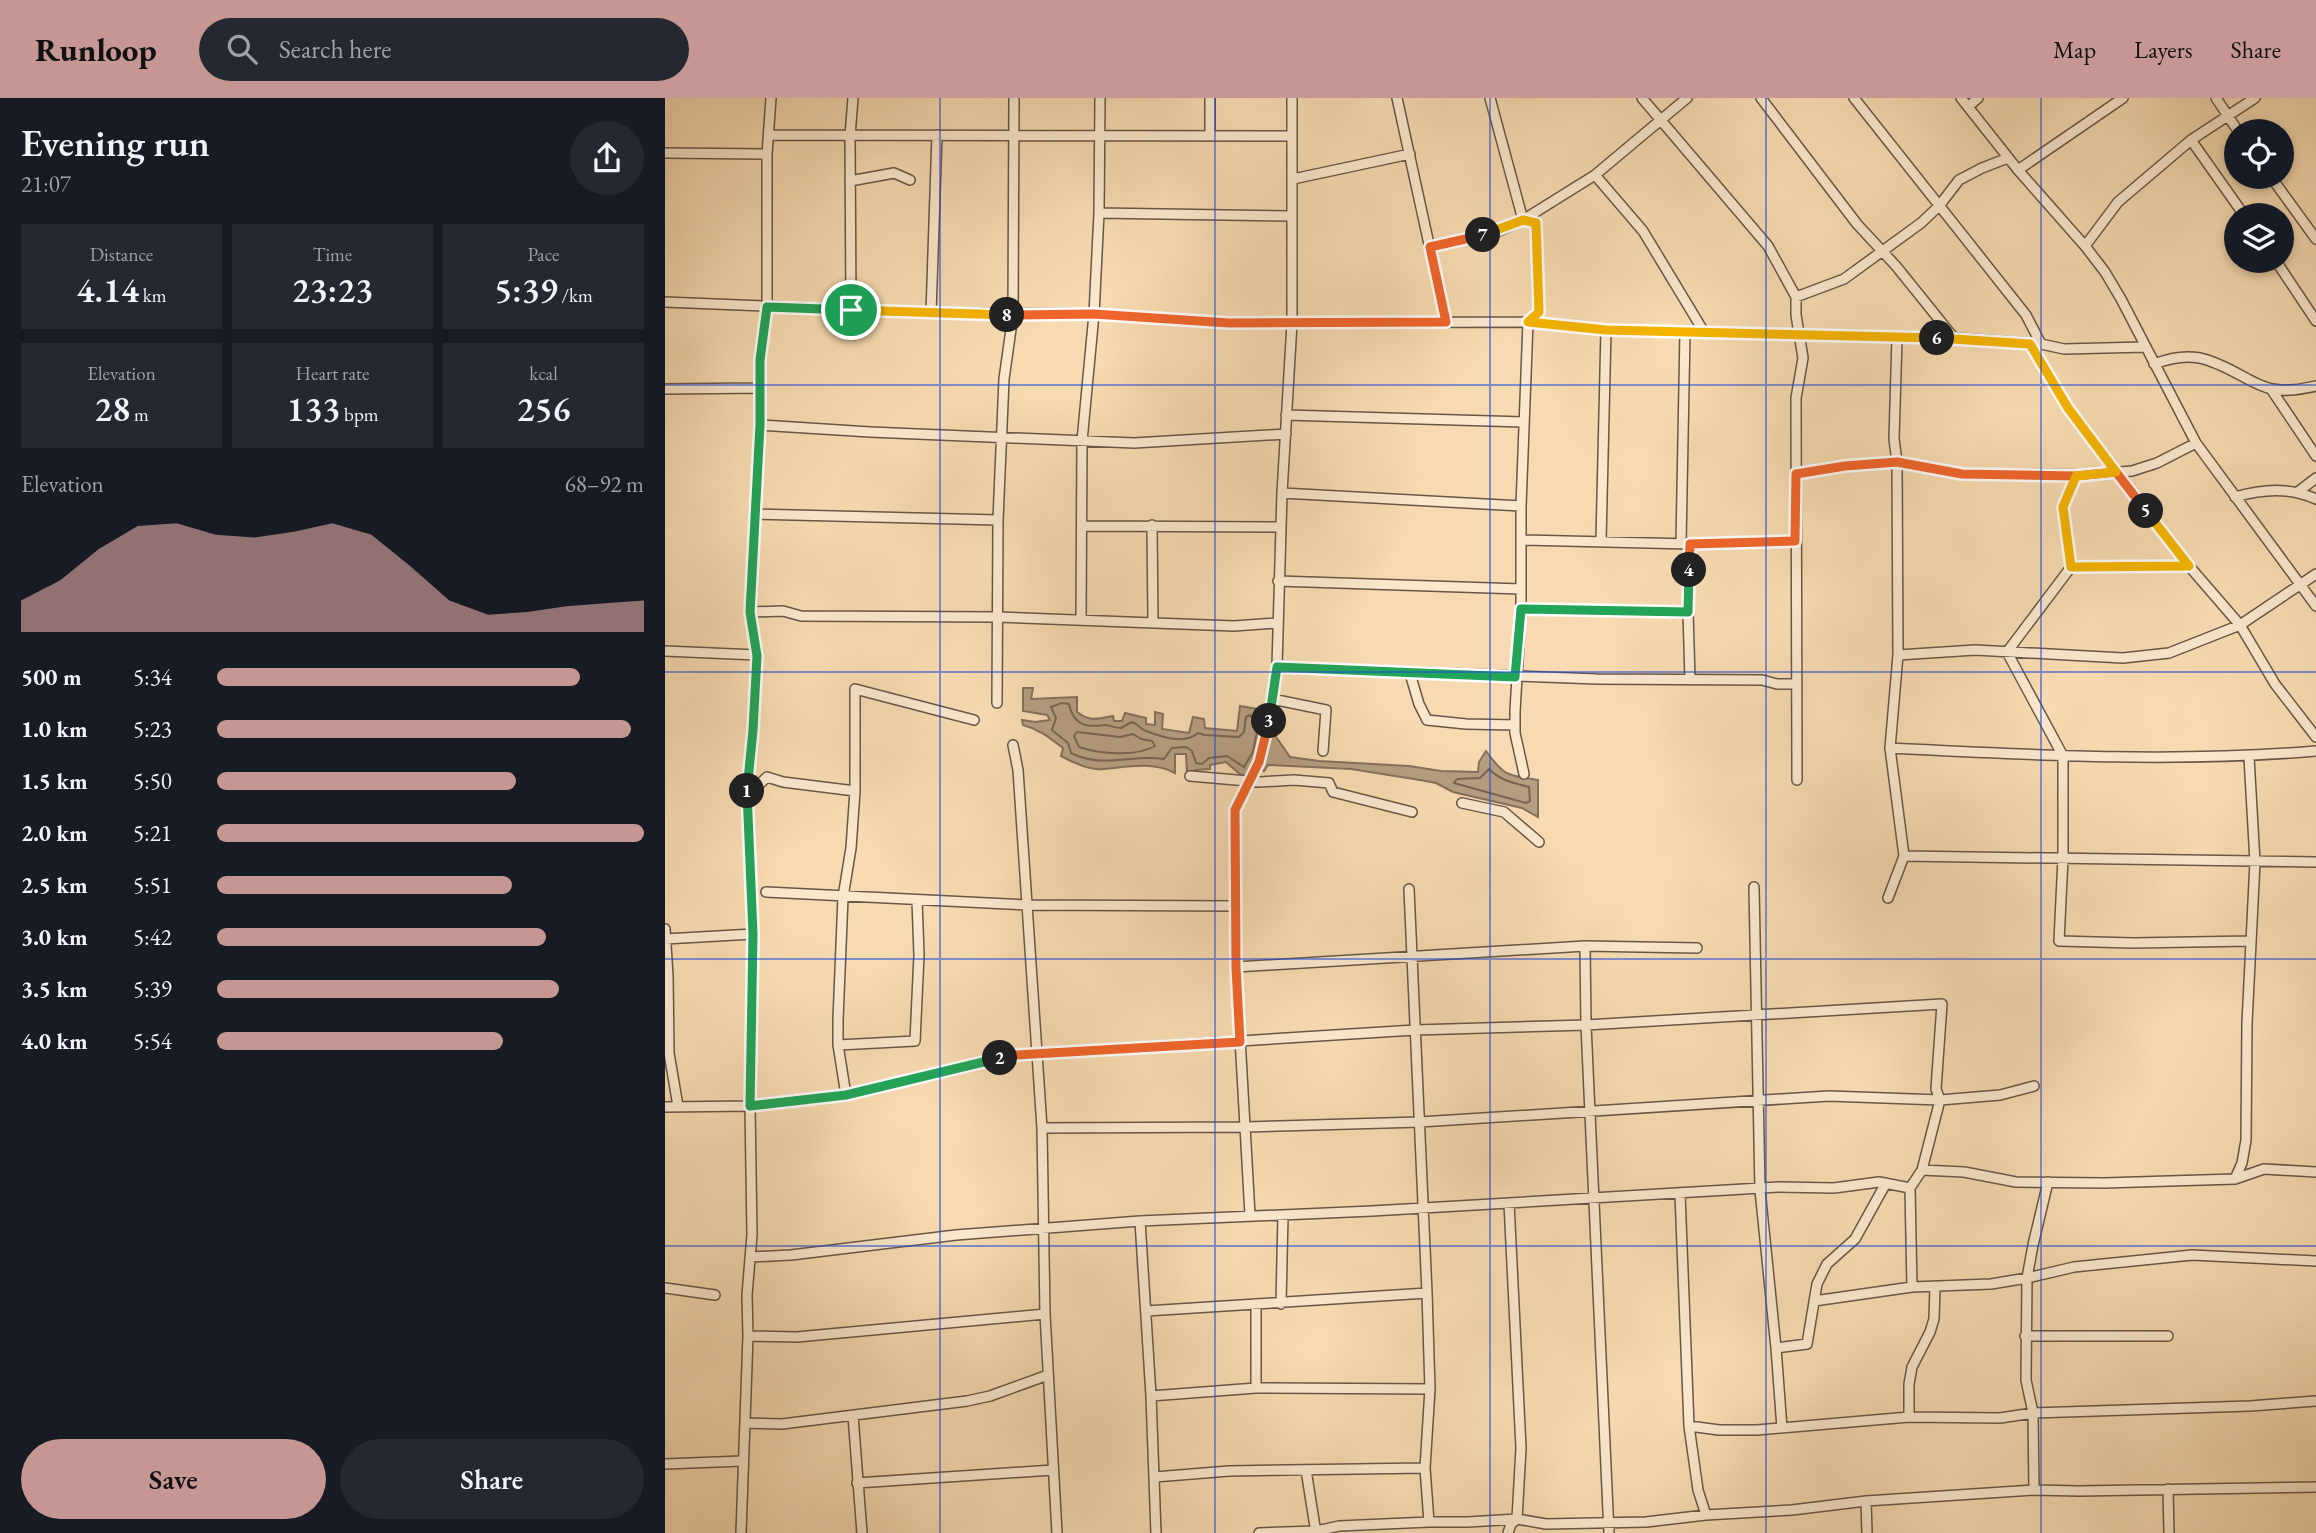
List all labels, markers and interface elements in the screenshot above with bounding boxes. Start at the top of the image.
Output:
search box [199,18,689,81]
text: Runloop [35,28,157,71]
icon: search [223,30,261,68]
text: Search here [279,32,391,66]
text: Map [2053,34,2096,65]
text: Layers [2134,34,2193,65]
text: Share [2231,34,2281,65]
text: Evening run [21,118,210,167]
map controls [2224,119,2294,273]
button: locate [2224,119,2294,189]
button: share [570,121,644,195]
text: 21:07 [21,169,71,199]
button: layers [2224,203,2294,273]
pin: 7 [1465,218,1501,252]
text: 7 [1477,222,1488,247]
text: Distance [90,242,153,267]
text: Time [313,242,352,267]
text: Pace [528,242,559,267]
text: 4.14 [77,267,139,312]
text: 23:23 [292,267,373,312]
text: 5:39 [494,267,558,312]
pin [821,280,881,340]
text: km [139,283,166,308]
text: /km [558,283,593,308]
icon: arrive [832,291,870,329]
pin: 8 [989,298,1025,332]
text: 8 [1001,302,1012,327]
pin: 6 [1919,320,1955,356]
text: 6 [1931,325,1942,350]
text: Elevation [87,361,156,386]
text: Heart rate [296,361,369,386]
text: kcal [529,361,558,386]
text: 28 [94,386,130,431]
text: 133 [286,386,340,431]
text: 256 [517,386,570,431]
text: m [130,402,149,427]
text: bpm [340,402,379,427]
text: Elevation [21,469,104,499]
text: 68–92 m [565,469,644,499]
pin: 5 [2129,494,2163,528]
text: 5 [2140,498,2151,523]
pin: 4 [1671,552,1707,588]
text: 4 [1683,557,1694,582]
text: 500 m [21,662,82,692]
text: 5:34 [133,662,172,692]
pin: 3 [1251,704,1287,738]
text: 3 [1263,708,1274,733]
text: 1.0 km [21,714,88,744]
text: 5:23 [133,714,172,744]
text: 1.5 km [21,766,88,796]
text: 5:50 [133,766,172,796]
pin: 1 [729,774,765,808]
text: 1 [741,778,752,803]
text: 2.0 km [21,818,88,848]
text: 5:21 [133,818,172,848]
text: 2.5 km [21,870,88,900]
text: 5:51 [133,870,172,900]
text: 3.0 km [21,922,88,952]
text: 5:42 [133,922,172,952]
text: 3.5 km [21,974,88,1004]
text: 5:39 [133,974,172,1004]
text: 4.0 km [21,1026,88,1056]
text: 5:54 [133,1026,172,1056]
pin: 2 [983,1040,1017,1076]
text: 2 [994,1045,1005,1070]
button: Save [21,1439,326,1519]
button: Share [340,1439,644,1519]

